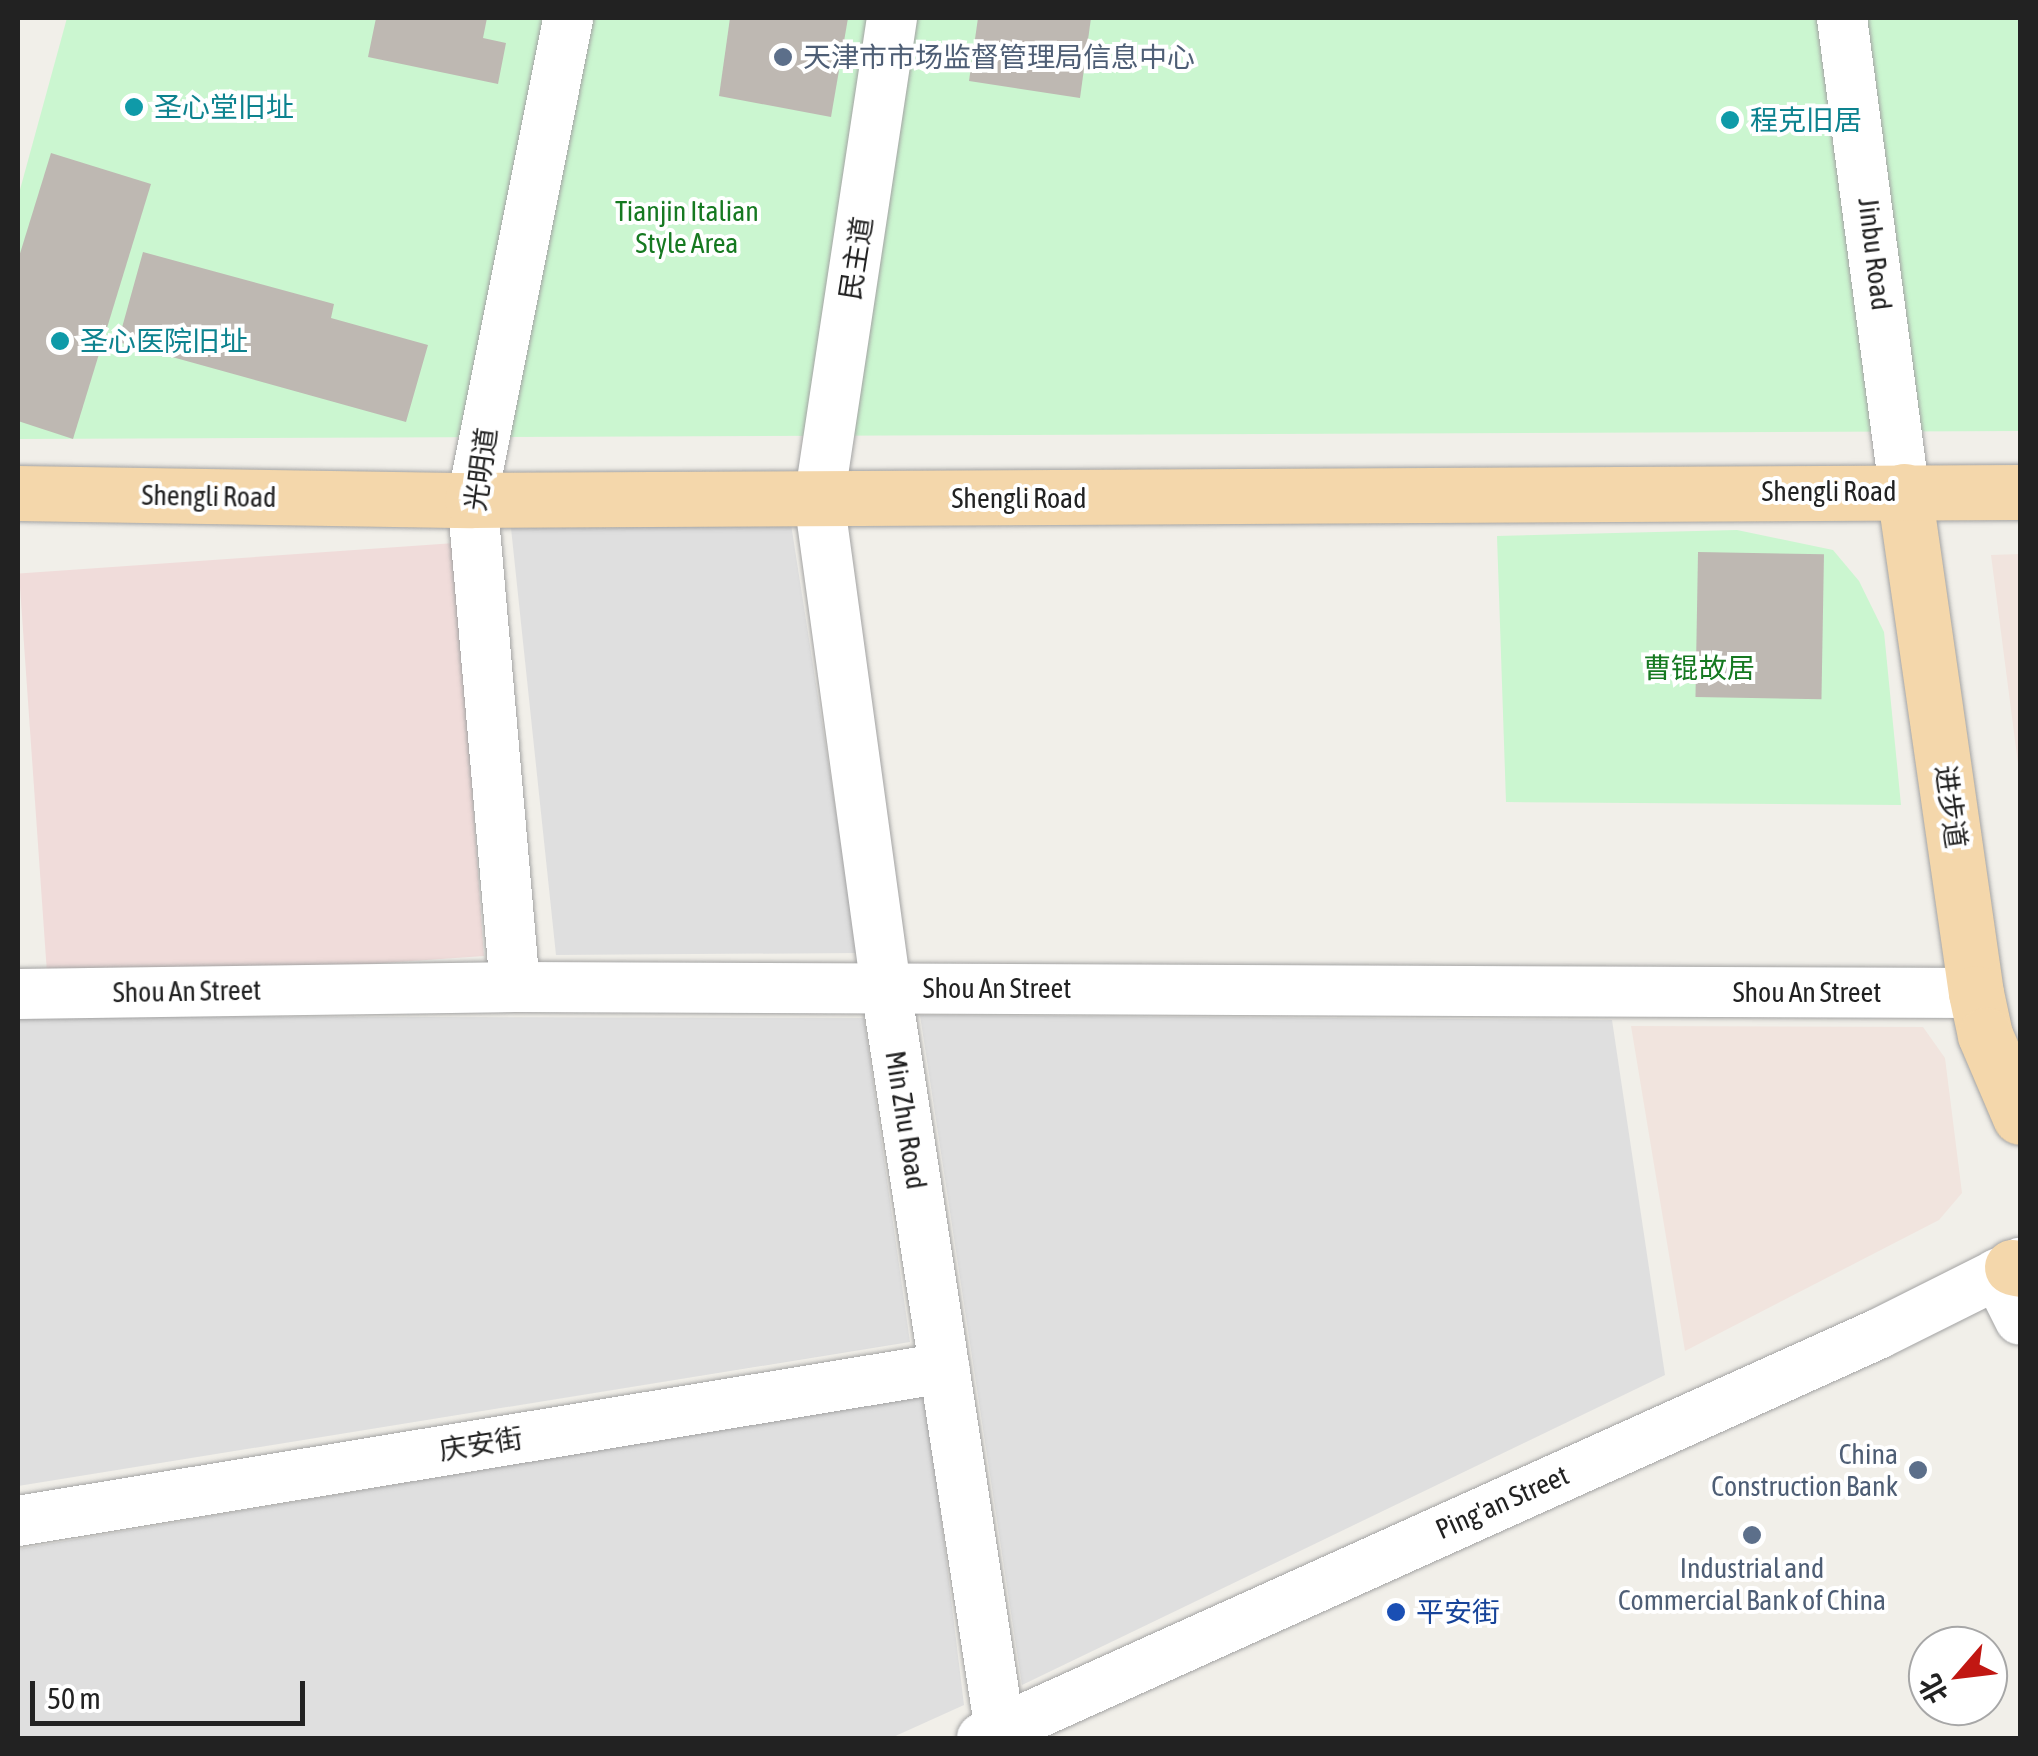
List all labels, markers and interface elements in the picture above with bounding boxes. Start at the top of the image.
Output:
place label: 天津市市场监督管理局信息中心 [803,40,1195,74]
marker: 天津市市场监督管理局信息中心 [772,46,794,68]
place label: 圣心堂旧址 [154,90,294,124]
marker: 圣心堂旧址 [123,96,145,118]
place label: 程克旧居 [1750,103,1862,137]
marker: 程克旧居 [1719,109,1741,131]
park label: Tianjin Italian Style Area [615,194,759,260]
street label: Jinbu Road [1851,196,1899,312]
street label: 民主道 [833,214,879,302]
place label: 圣心医院旧址 [80,324,248,358]
marker: 圣心医院旧址 [49,330,71,352]
street label: 光明道 [459,425,503,513]
street label: Shengli Road [1762,474,1896,508]
street label: Shengli Road [141,478,277,514]
street label: Shengli Road [952,481,1086,515]
park label: 曹锟故居 [1643,651,1755,685]
street label: 进步道 [1929,763,1973,851]
street label: Shou An Street [923,971,1071,1005]
street label: Shou An Street [113,973,261,1009]
street label: Shou An Street [1733,975,1881,1009]
street label: Min Zhu Road [878,1048,934,1192]
street label: 庆安街 [437,1421,525,1467]
place label: China Construction Bank [1711,1437,1898,1503]
street label: Ping'an Street [1430,1458,1574,1546]
marker: China Construction Bank [1907,1459,1929,1481]
marker: Industrial and Commercial Bank of China [1741,1524,1763,1546]
place label: Industrial and Commercial Bank of China [1618,1551,1886,1617]
place label: 平安街 [1416,1595,1500,1629]
marker: 平安街 [1385,1601,1407,1623]
north arrow [1908,1626,2008,1726]
scale bar [35,1661,310,1723]
text: 北 [1913,1669,1954,1709]
text: 50 m [47,1681,101,1715]

